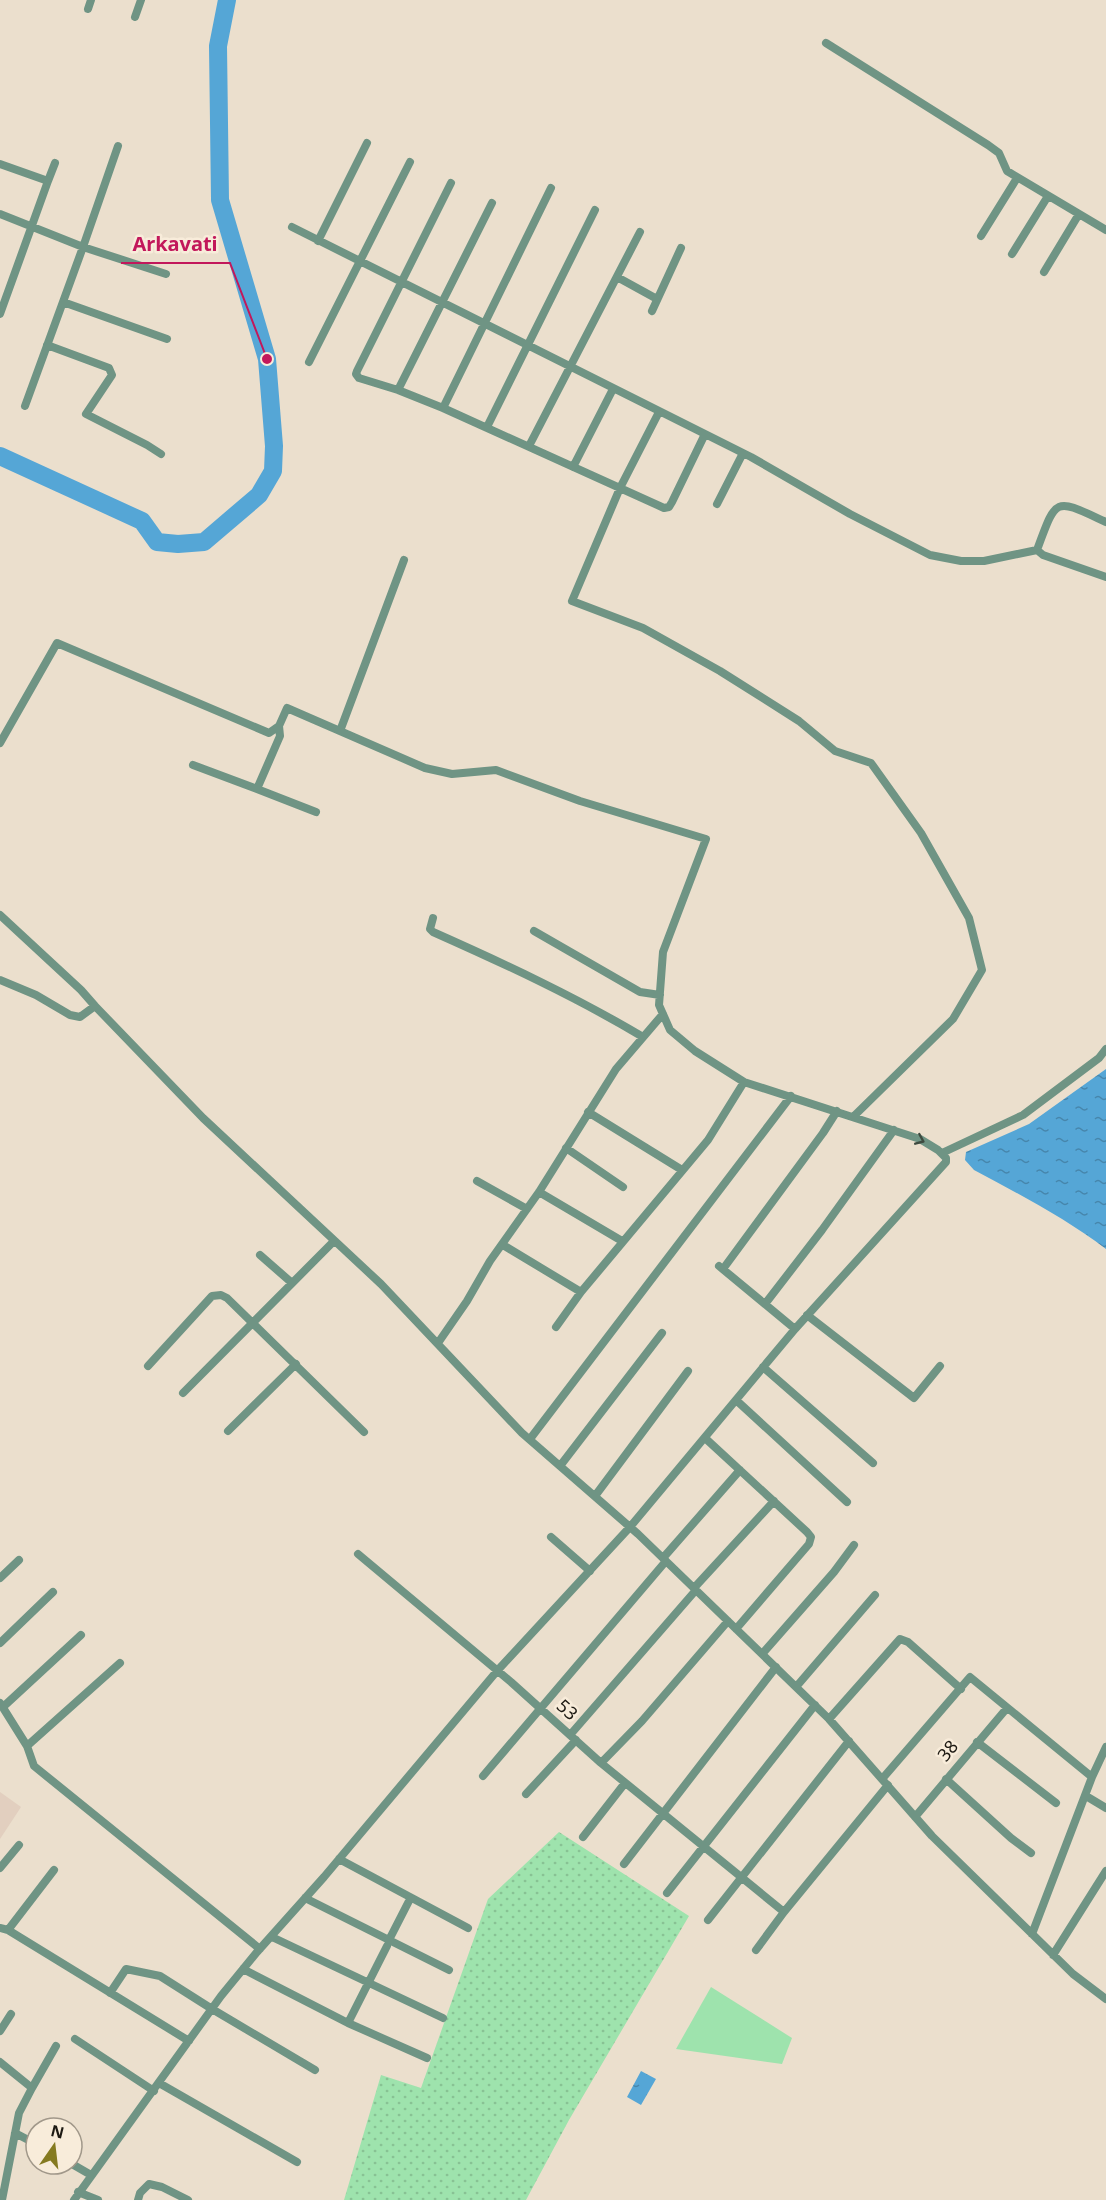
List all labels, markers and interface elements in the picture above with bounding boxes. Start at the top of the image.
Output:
callout: Arkavati [121,225,230,263]
text: Arkavati [132,230,218,257]
one-way arrow [914,1133,925,1145]
street label: 53 [552,1693,583,1725]
street label: 38 [931,1735,963,1766]
north arrow [24,2116,84,2176]
text: N [49,2119,67,2144]

